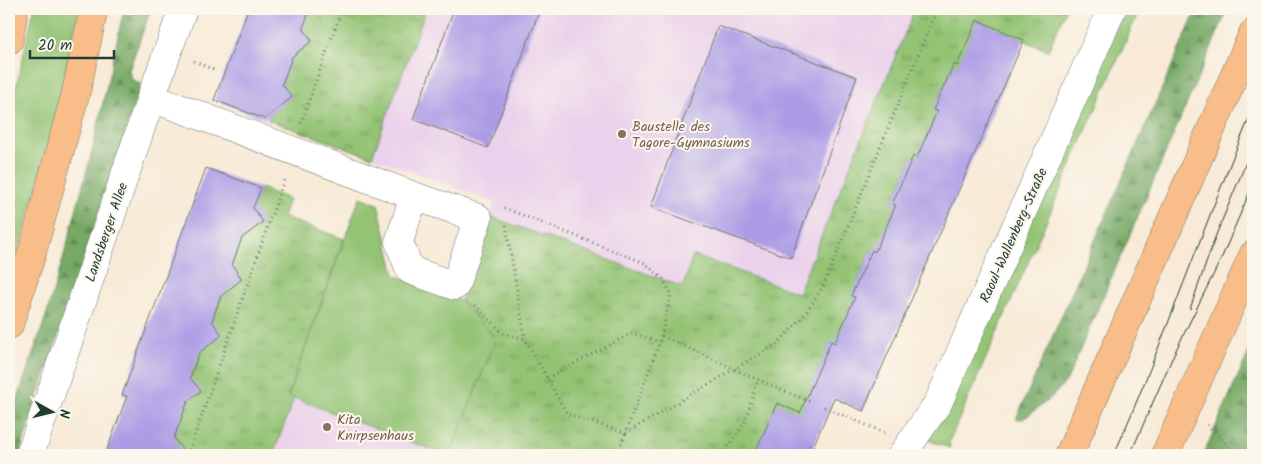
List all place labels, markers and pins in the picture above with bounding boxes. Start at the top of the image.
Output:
place label: Baustelle des Tagore-Gymnasiums [632,116,750,154]
marker: Baustelle des Tagore-Gymnasiums [616,128,628,140]
place label: Kita Knirpsenhaus [337,409,414,447]
marker: Kita Knirpsenhaus [321,421,333,433]

